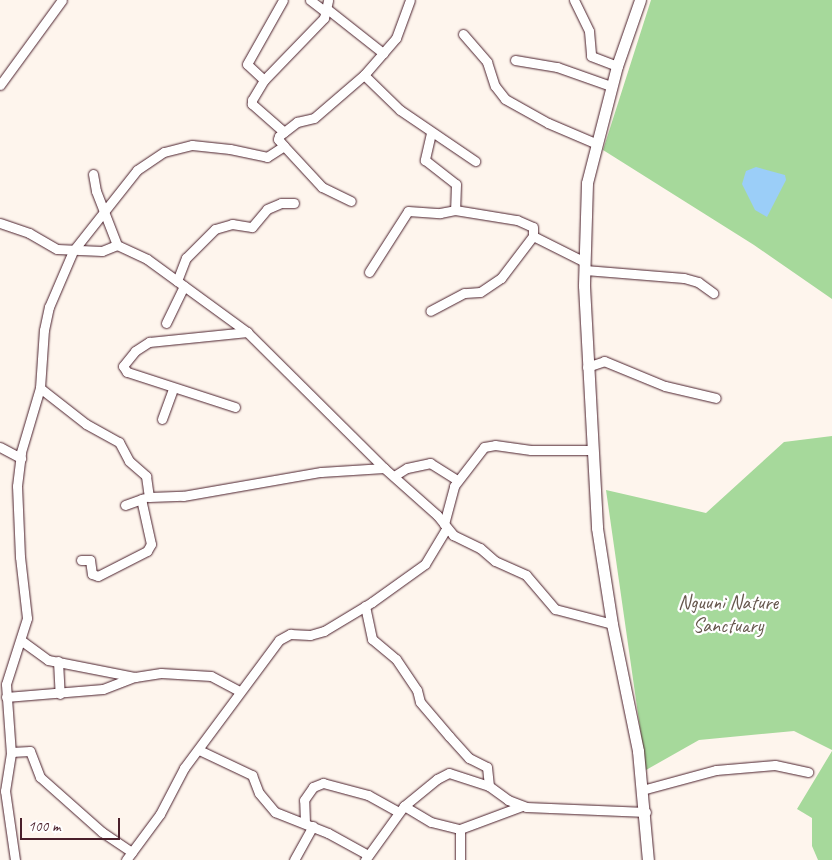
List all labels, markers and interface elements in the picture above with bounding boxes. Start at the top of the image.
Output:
park label: Nguuni Nature Sanctuary [678,591,778,638]
scale bar [22,808,122,840]
text: 100 m [28,817,60,836]

